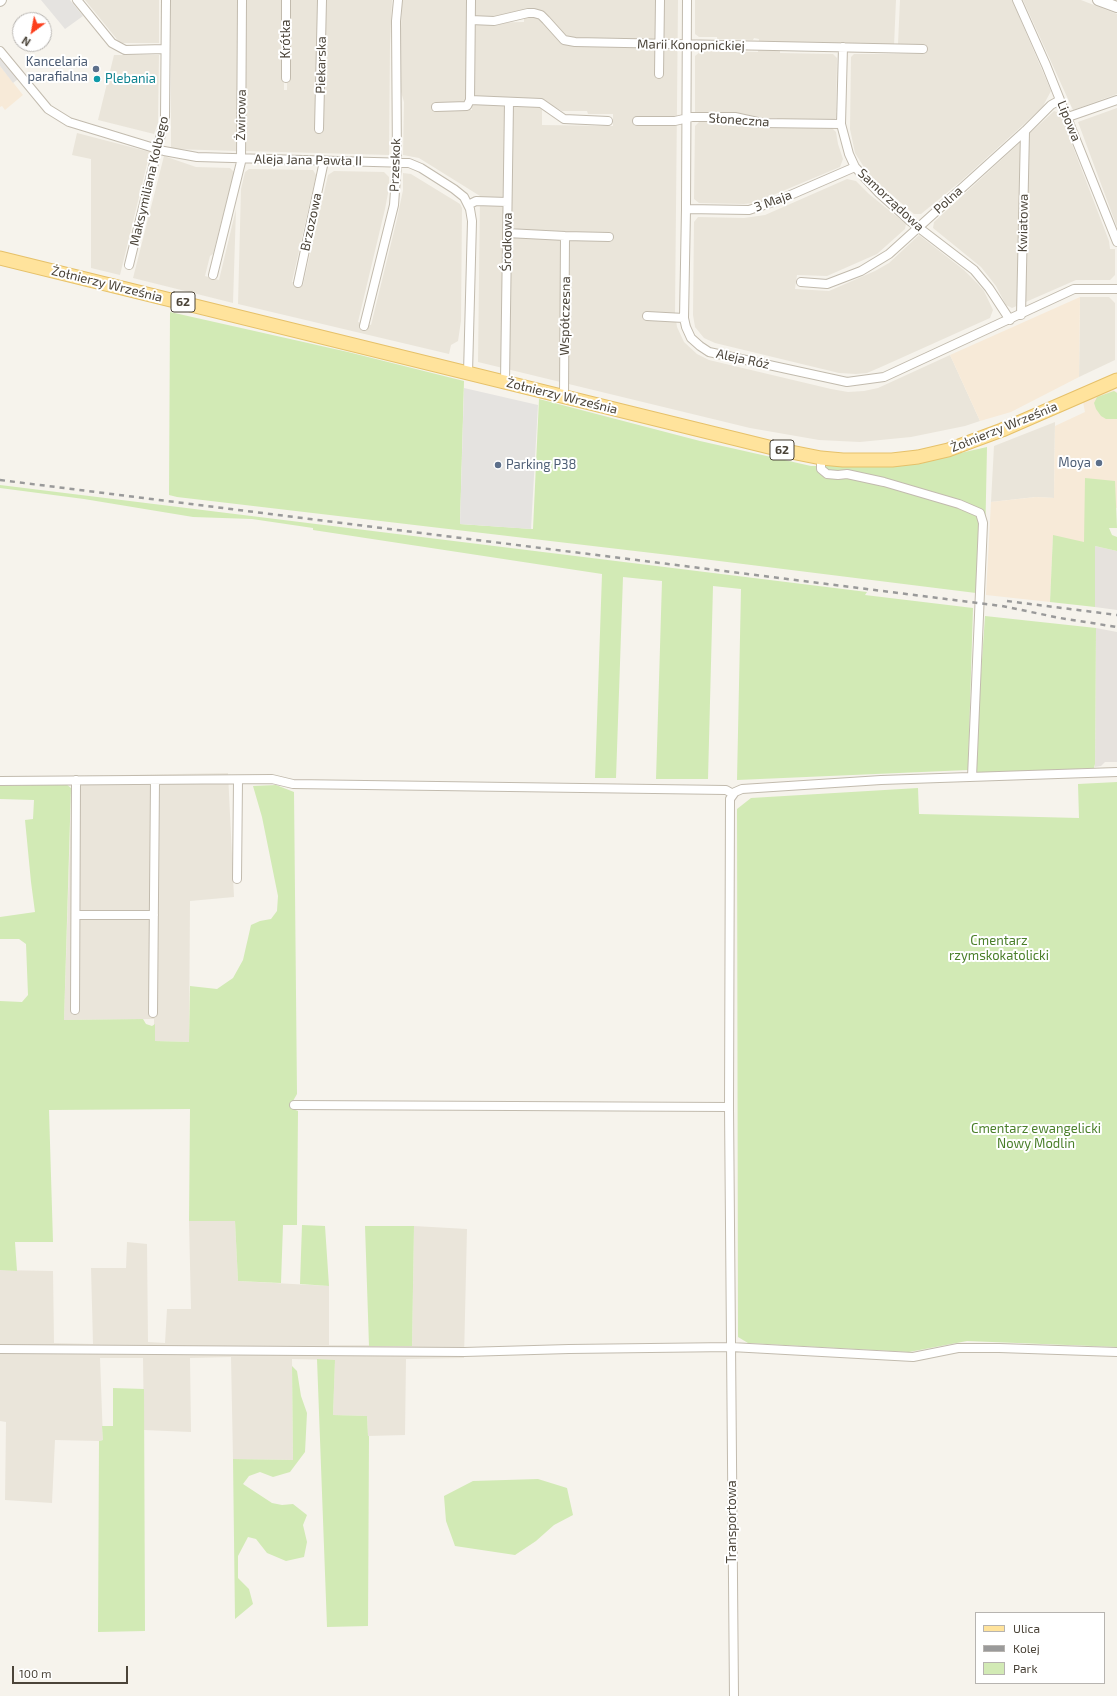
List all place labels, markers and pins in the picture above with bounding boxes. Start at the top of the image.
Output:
place label: Kancelaria parafialna [26,54,88,85]
marker: Kancelaria parafialna [91,64,101,74]
place label: Plebania [105,71,156,87]
marker: Plebania [92,74,102,84]
place label: Moya [1058,455,1091,471]
place label: Parking P38 [506,457,576,473]
marker: Moya [1094,458,1104,468]
marker: Parking P38 [493,460,503,470]

